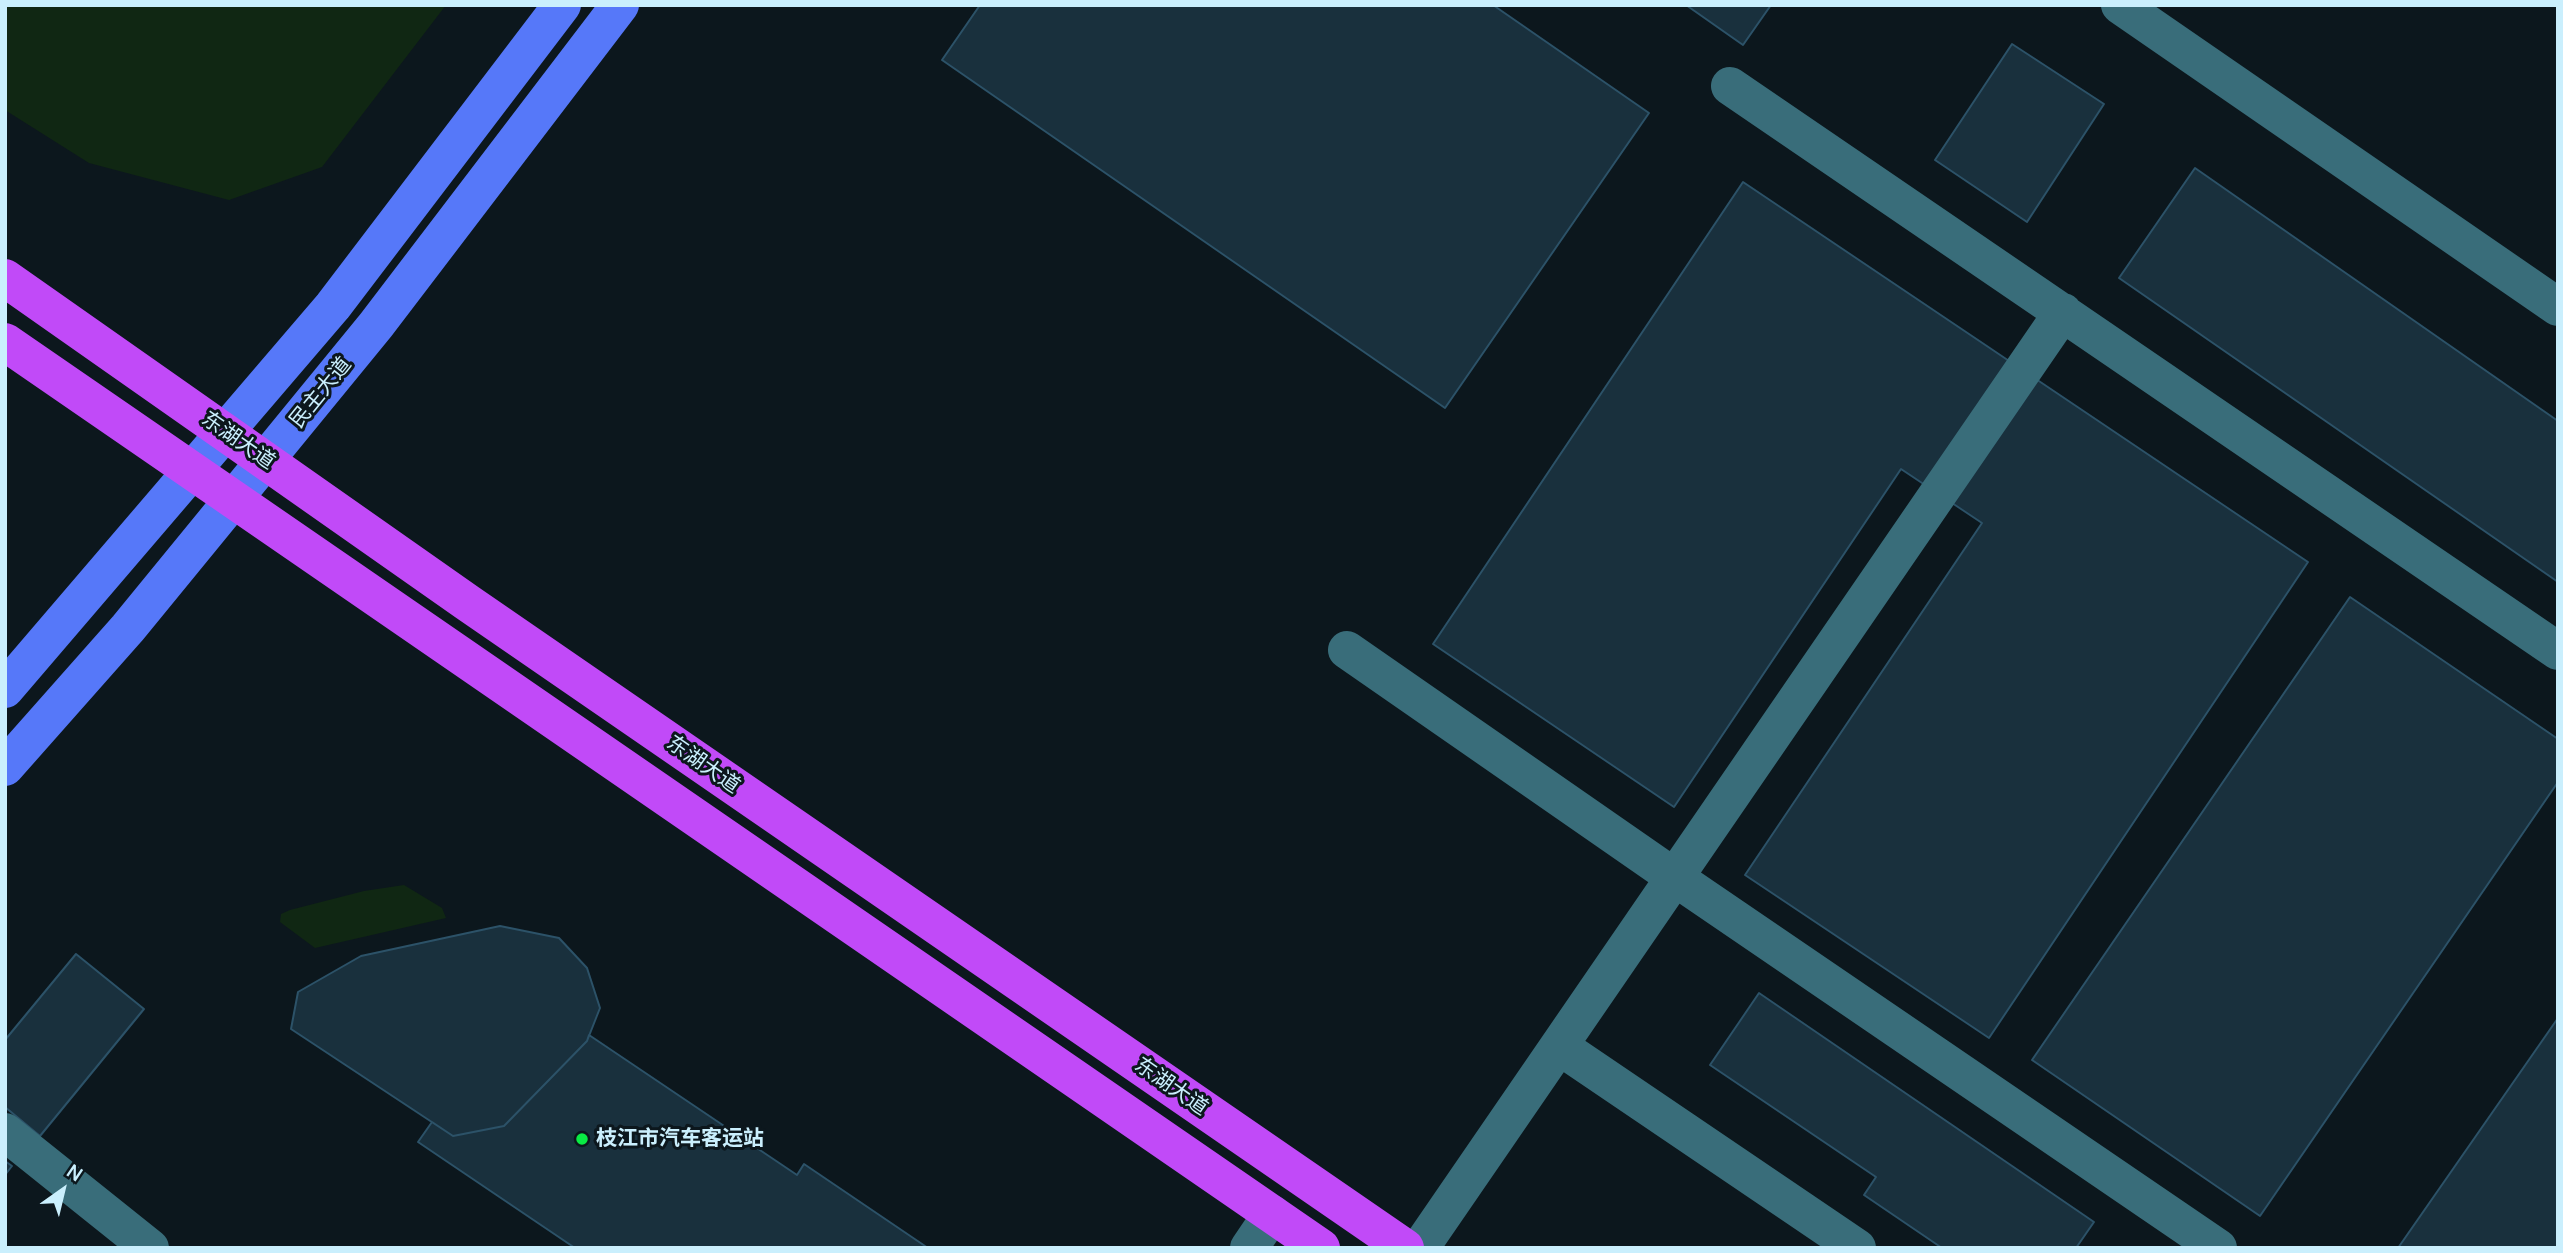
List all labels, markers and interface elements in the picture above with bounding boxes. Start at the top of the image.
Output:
street label: 民主大道 [285,352,357,434]
street label: 东湖大道 [196,407,280,475]
street label: 东湖大道 [661,731,745,799]
street label: 东湖大道 [1129,1053,1213,1121]
place label: 枝江市汽车客运站 [596,1126,764,1152]
marker: 枝江市汽车客运站 [574,1131,590,1147]
north arrow [28,1155,98,1225]
text: N [62,1158,88,1187]

